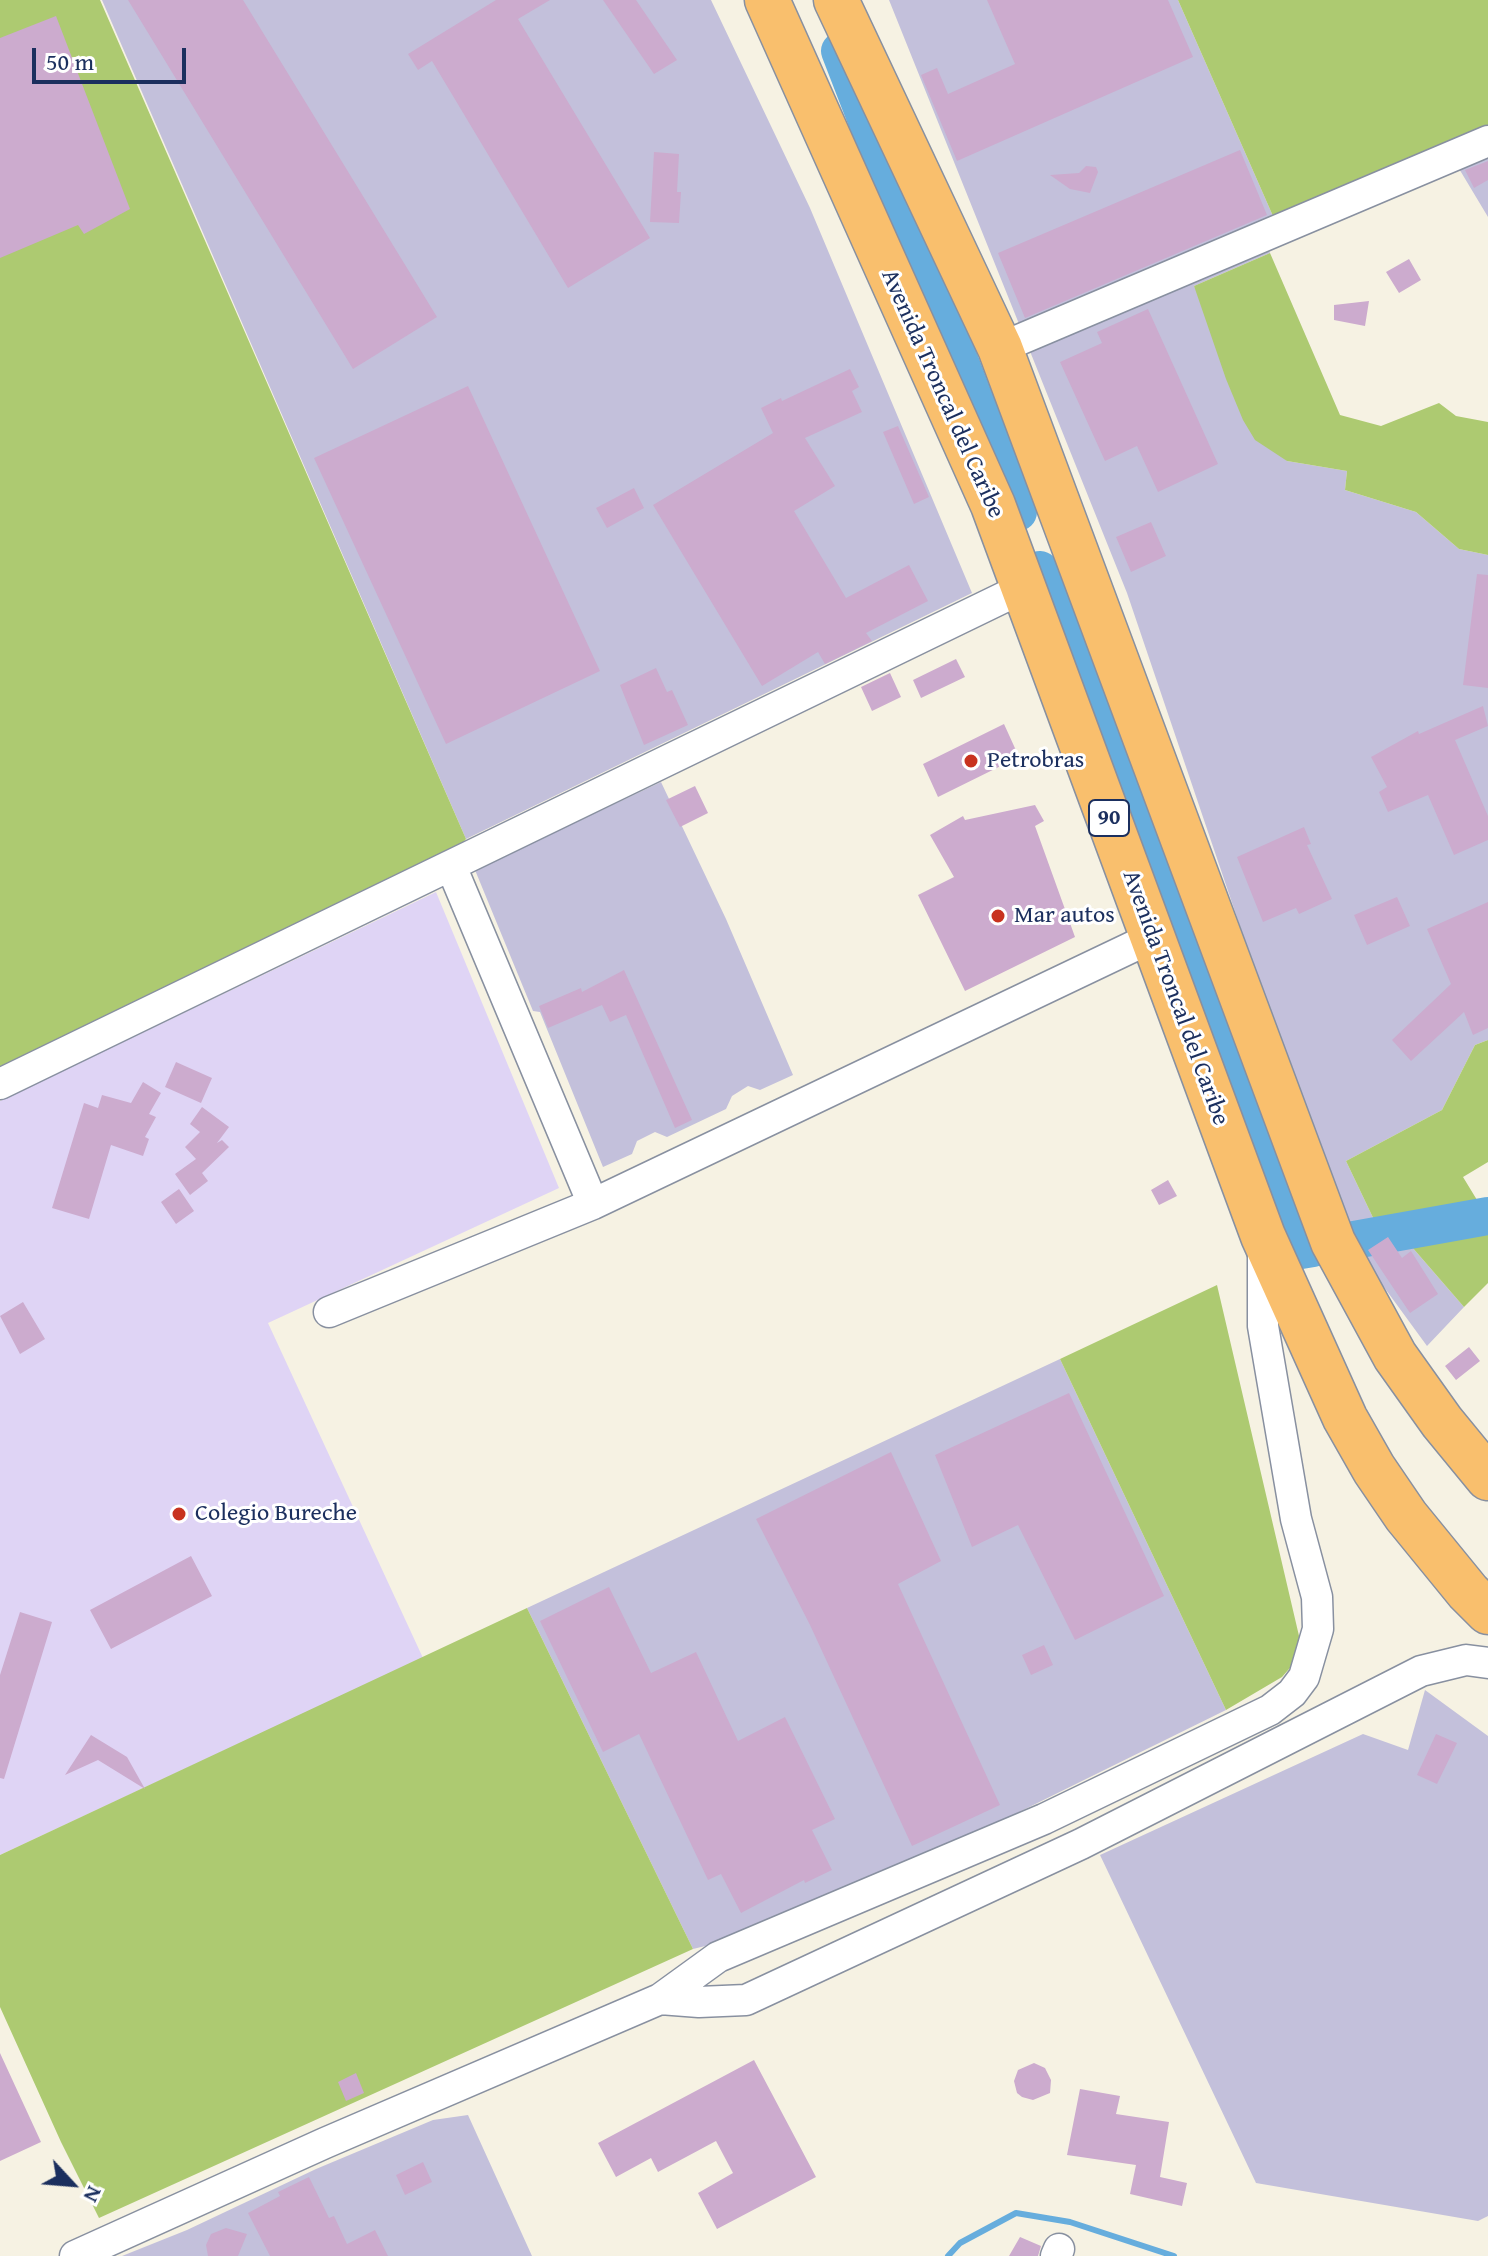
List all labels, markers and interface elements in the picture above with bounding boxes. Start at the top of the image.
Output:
scale bar [36,32,190,82]
text: 50 m [46,44,94,79]
street label: Avenida Troncal del Caribe [874,265,1010,523]
place label: Petrobras [987,747,1084,775]
marker: Petrobras [962,752,980,770]
road number: 90 [1089,800,1129,836]
street label: Avenida Troncal del Caribe [1115,867,1235,1129]
place label: Mar autos [1014,902,1115,930]
marker: Mar autos [989,907,1007,925]
place label: Colegio Bureche [195,1500,357,1528]
marker: Colegio Bureche [170,1505,188,1523]
north arrow [32,2144,112,2224]
text: N [76,2181,111,2208]

